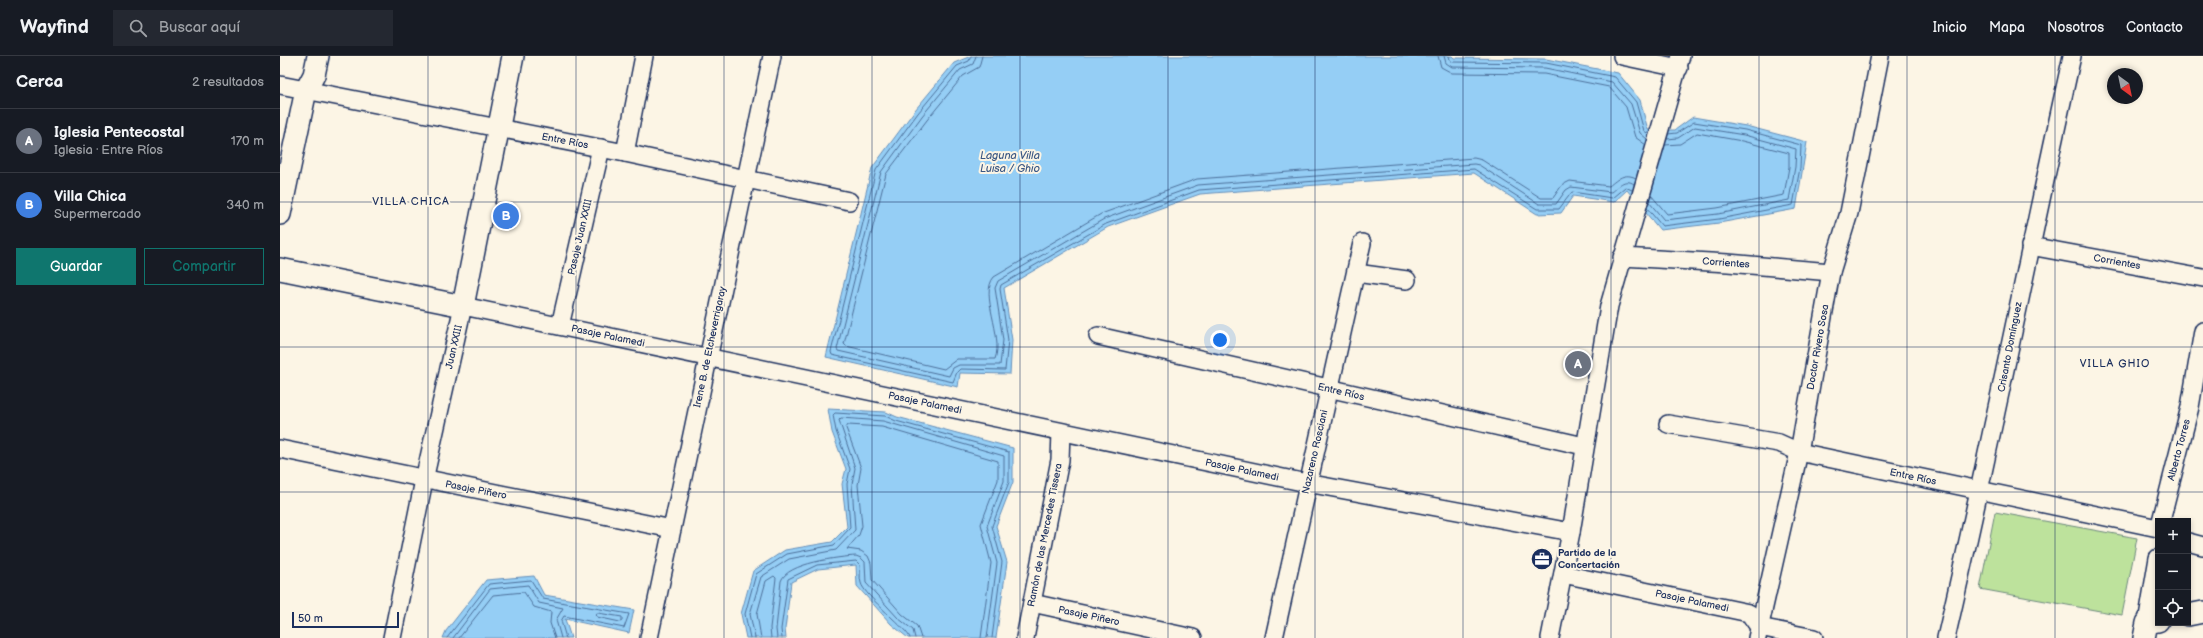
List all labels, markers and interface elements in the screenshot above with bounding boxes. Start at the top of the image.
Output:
search box [113,10,393,46]
text: Wayfind [20,16,89,39]
icon: search [127,17,149,39]
text: Buscar aquí [159,18,240,37]
text: Inicio [1933,19,1967,36]
text: Mapa [1989,19,2025,36]
text: Nosotros [2047,19,2104,36]
text: Contacto [2126,19,2183,36]
north arrow [2107,68,2143,104]
text: Cerca [16,72,63,92]
text: 2 resultados [192,74,264,90]
text: Iglesia Pentecostal [54,123,184,142]
street label: Entre Ríos [541,131,589,151]
text: A [25,133,33,149]
text: 170 m [231,133,264,149]
text: Iglesia · Entre Ríos [54,142,163,158]
water label: Laguna Villa Luisa / Ghio [980,149,1041,175]
text: Villa Chica [54,187,126,206]
district label: VILLA CHICA [372,195,450,208]
text: B [24,197,34,213]
text: 340 m [226,197,264,213]
street label: Pasaje Juan XXIII [565,198,595,276]
pin: B [493,201,519,231]
text: Supermercado [54,206,141,222]
button: Guardar [16,248,136,285]
button: Compartir [144,248,264,285]
street label: Corrientes [2093,252,2142,272]
street label: Corrientes [1702,255,1750,271]
street label: Irene B. de Etcheverrigaray [691,285,729,409]
street label: Crisanto Domínguez [1995,301,2025,393]
street label: Doctor Rivero Sosa [1805,303,1831,391]
street label: Pasaje Palamedi [570,322,646,350]
street label: Juan XXIII [443,324,465,370]
your location [1210,330,1230,350]
pin: A [1565,349,1591,379]
district label: VILLA GHIO [2080,357,2150,370]
street label: Entre Ríos [1317,381,1366,403]
street label: Pasaje Palamedi [887,389,963,417]
street label: Nazareno Rosciani [1299,409,1331,495]
street label: Alberto Torres [2165,418,2193,482]
street label: Pasaje Palamedi [1204,456,1280,484]
street label: Ramón de las Mercedes Tissera [1025,462,1065,608]
street label: Entre Ríos [1889,466,1938,488]
street label: Pasaje Piñero [444,478,508,502]
map controls [2155,518,2191,626]
button: + [2155,518,2191,554]
office icon: Partido de la Concertación [1529,546,1555,572]
place label: Partido de la Concertación [1558,547,1620,571]
button: − [2155,554,2191,590]
street label: Pasaje Palamedi [1654,587,1730,615]
button: locate [2155,590,2191,626]
street label: Pasaje Piñero [1057,604,1121,628]
scale bar [292,610,399,629]
text: 50 m [298,612,323,625]

